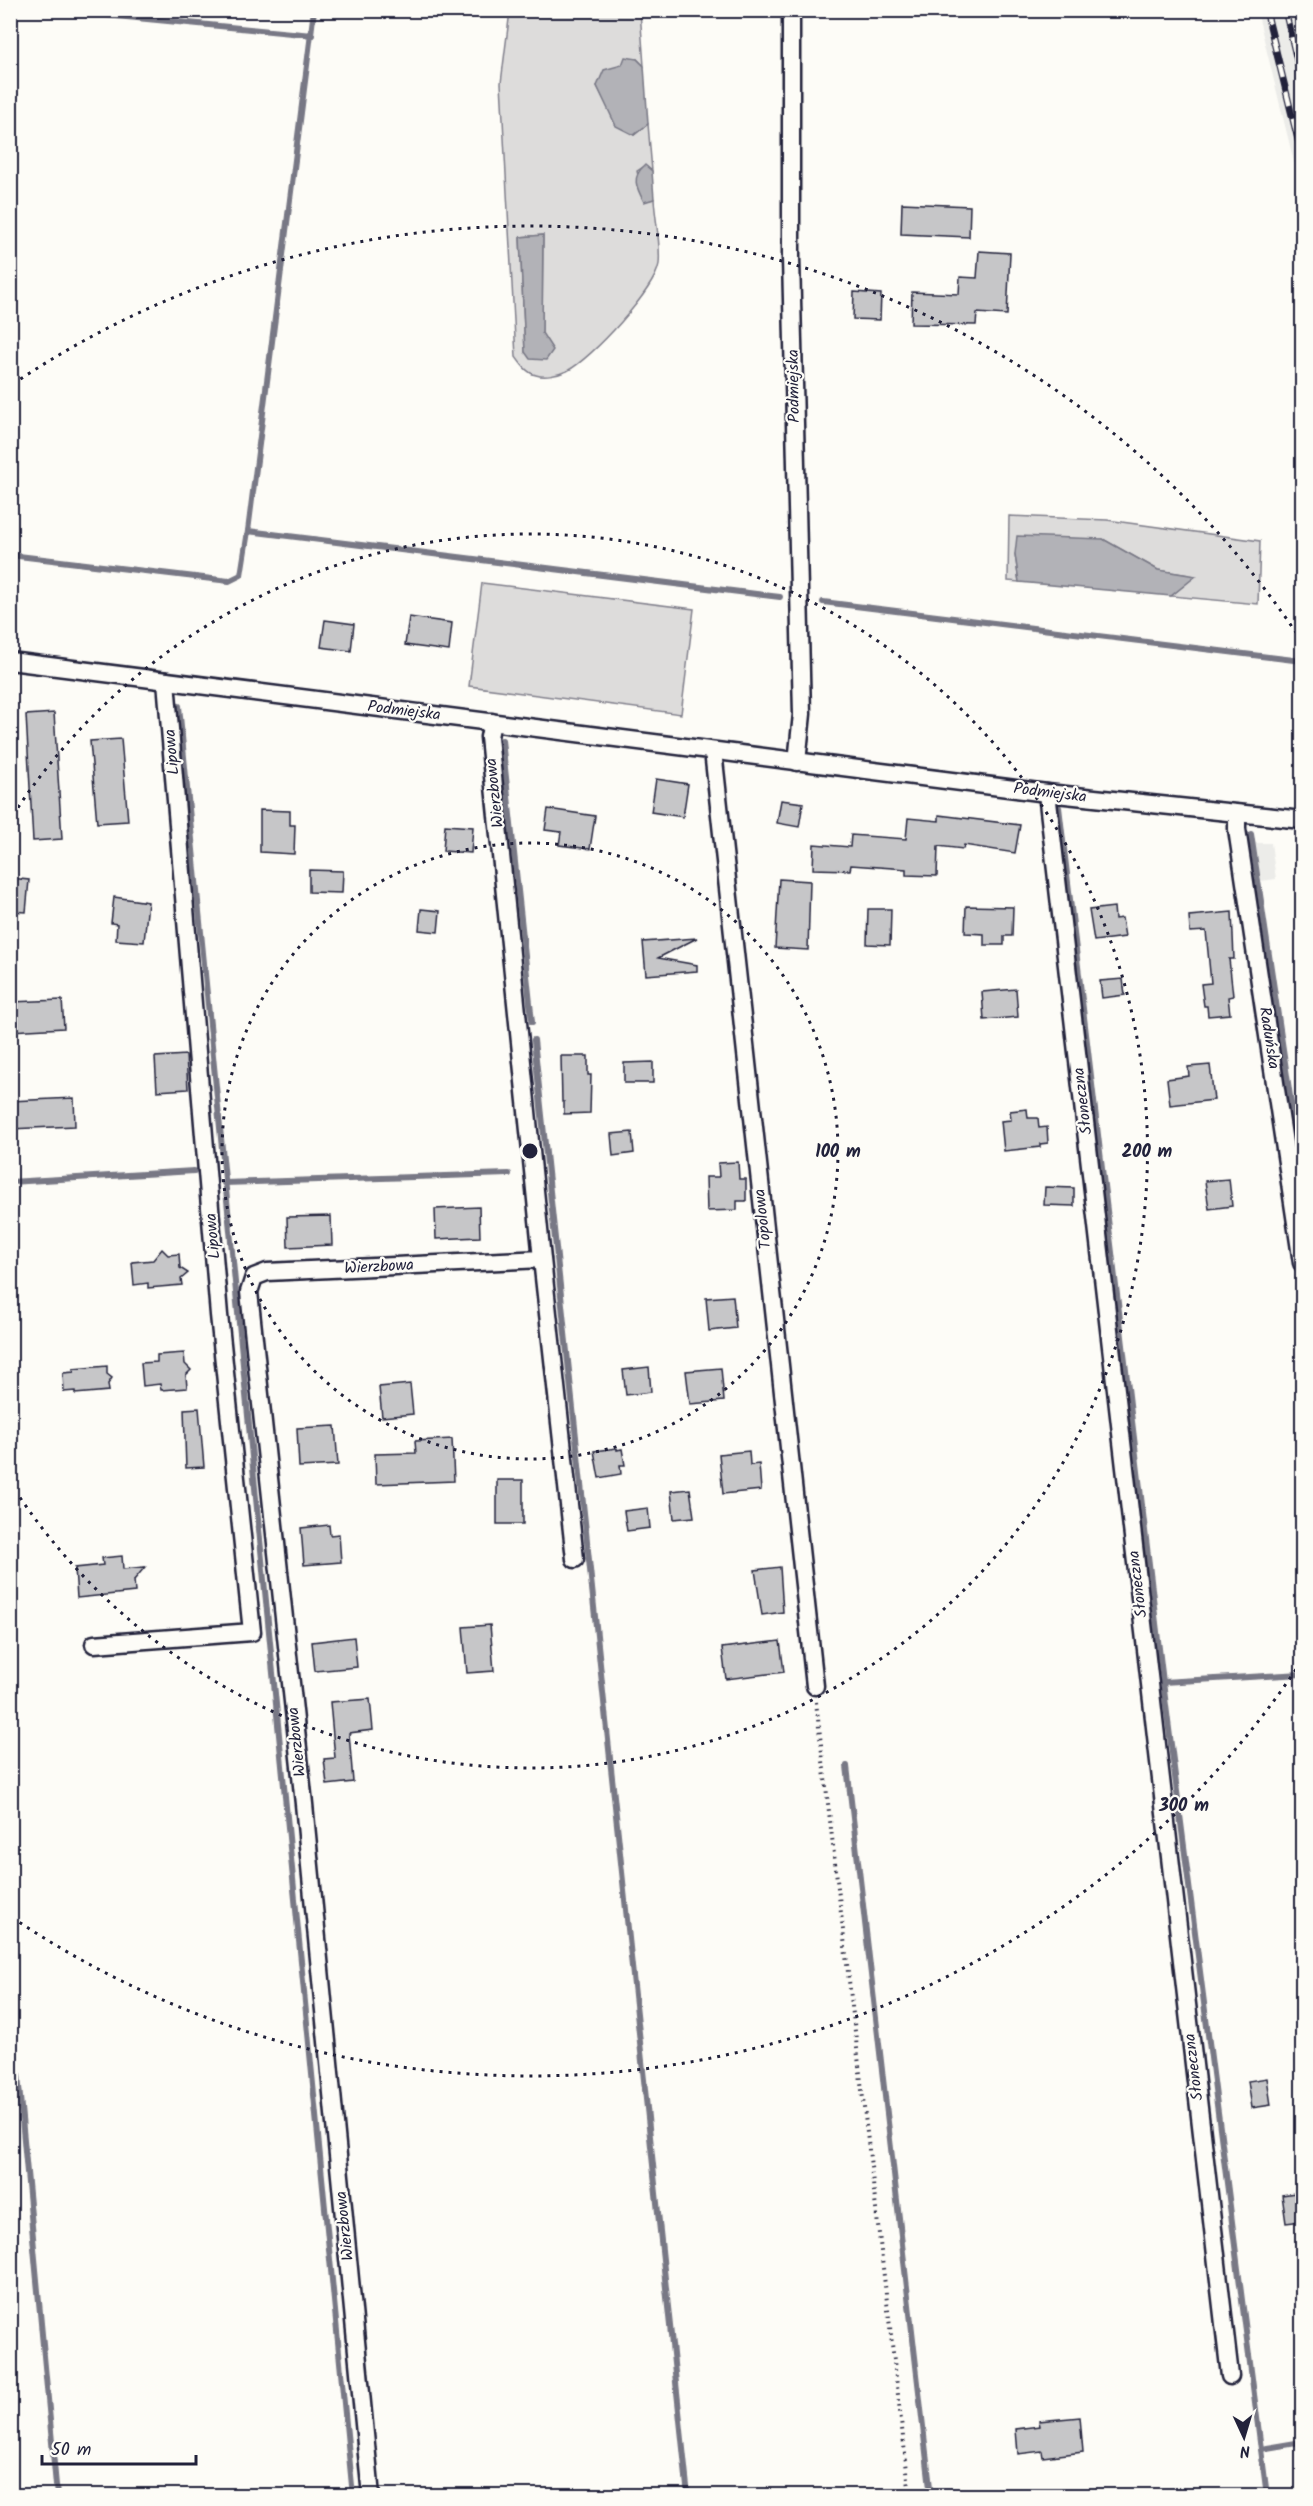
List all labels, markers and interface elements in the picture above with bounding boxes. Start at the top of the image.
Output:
street label: Podmiejska [781,349,807,423]
street label: Podmiejska [366,694,442,728]
street label: Lipowa [158,728,186,776]
street label: Wierzbowa [479,757,511,829]
street label: Podmiejska [1012,776,1088,810]
street label: Raduńska [1252,1005,1286,1071]
street label: Słoneczna [1066,1066,1100,1136]
text: 100 m [815,1138,861,1167]
text: 200 m [1122,1138,1173,1167]
centre of rings [520,1141,540,1161]
street label: Topolowa [747,1188,779,1250]
street label: Lipowa [199,1212,227,1260]
street label: Wierzbowa [344,1253,414,1281]
street label: Słoneczna [1121,1549,1155,1619]
street label: Wierzbowa [281,1706,313,1778]
text: 300 m [1158,1792,1209,1821]
street label: Słoneczna [1177,2032,1211,2102]
street label: Wierzbowa [329,2190,361,2262]
north arrow [1214,2407,1274,2467]
scale bar [42,2428,196,2466]
text: 50 m [51,2436,91,2465]
text: N [1239,2438,1251,2463]

